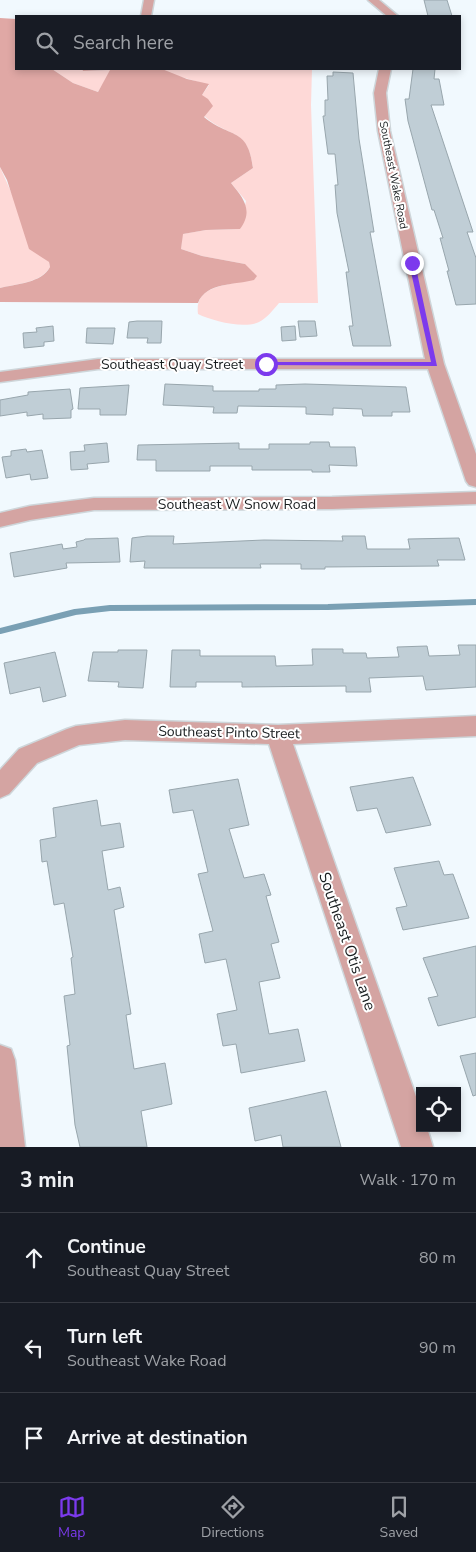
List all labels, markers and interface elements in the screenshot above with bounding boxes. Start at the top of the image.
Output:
search box [15,15,461,70]
icon: search [33,29,61,57]
text: Search here [73,30,174,56]
street label: Southeast Wake Road [376,120,411,230]
route end [401,252,424,275]
route start [255,353,278,376]
street label: Southeast Quay Street [101,355,243,374]
street label: Southeast W Snow Road [158,495,316,514]
street label: Southeast Pinto Street [158,722,300,743]
street label: Southeast Otis Lane [313,869,381,1013]
map controls [416,1087,461,1132]
button: locate [416,1087,461,1132]
text: 3 min [20,1166,74,1194]
text: Walk · 170 m [360,1169,456,1191]
text: Continue [67,1234,146,1260]
icon: ahead [20,1244,48,1272]
text: 80 m [419,1247,456,1269]
text: Southeast Quay Street [67,1260,229,1282]
text: Turn left [67,1324,142,1350]
icon: left [20,1334,48,1362]
text: 90 m [419,1337,456,1359]
text: Southeast Wake Road [67,1350,227,1372]
icon: arrive [20,1424,48,1452]
text: Arrive at destination [67,1425,248,1451]
tab: Map [58,1493,86,1542]
tab: Directions [201,1493,264,1542]
tab: Saved [380,1493,418,1542]

